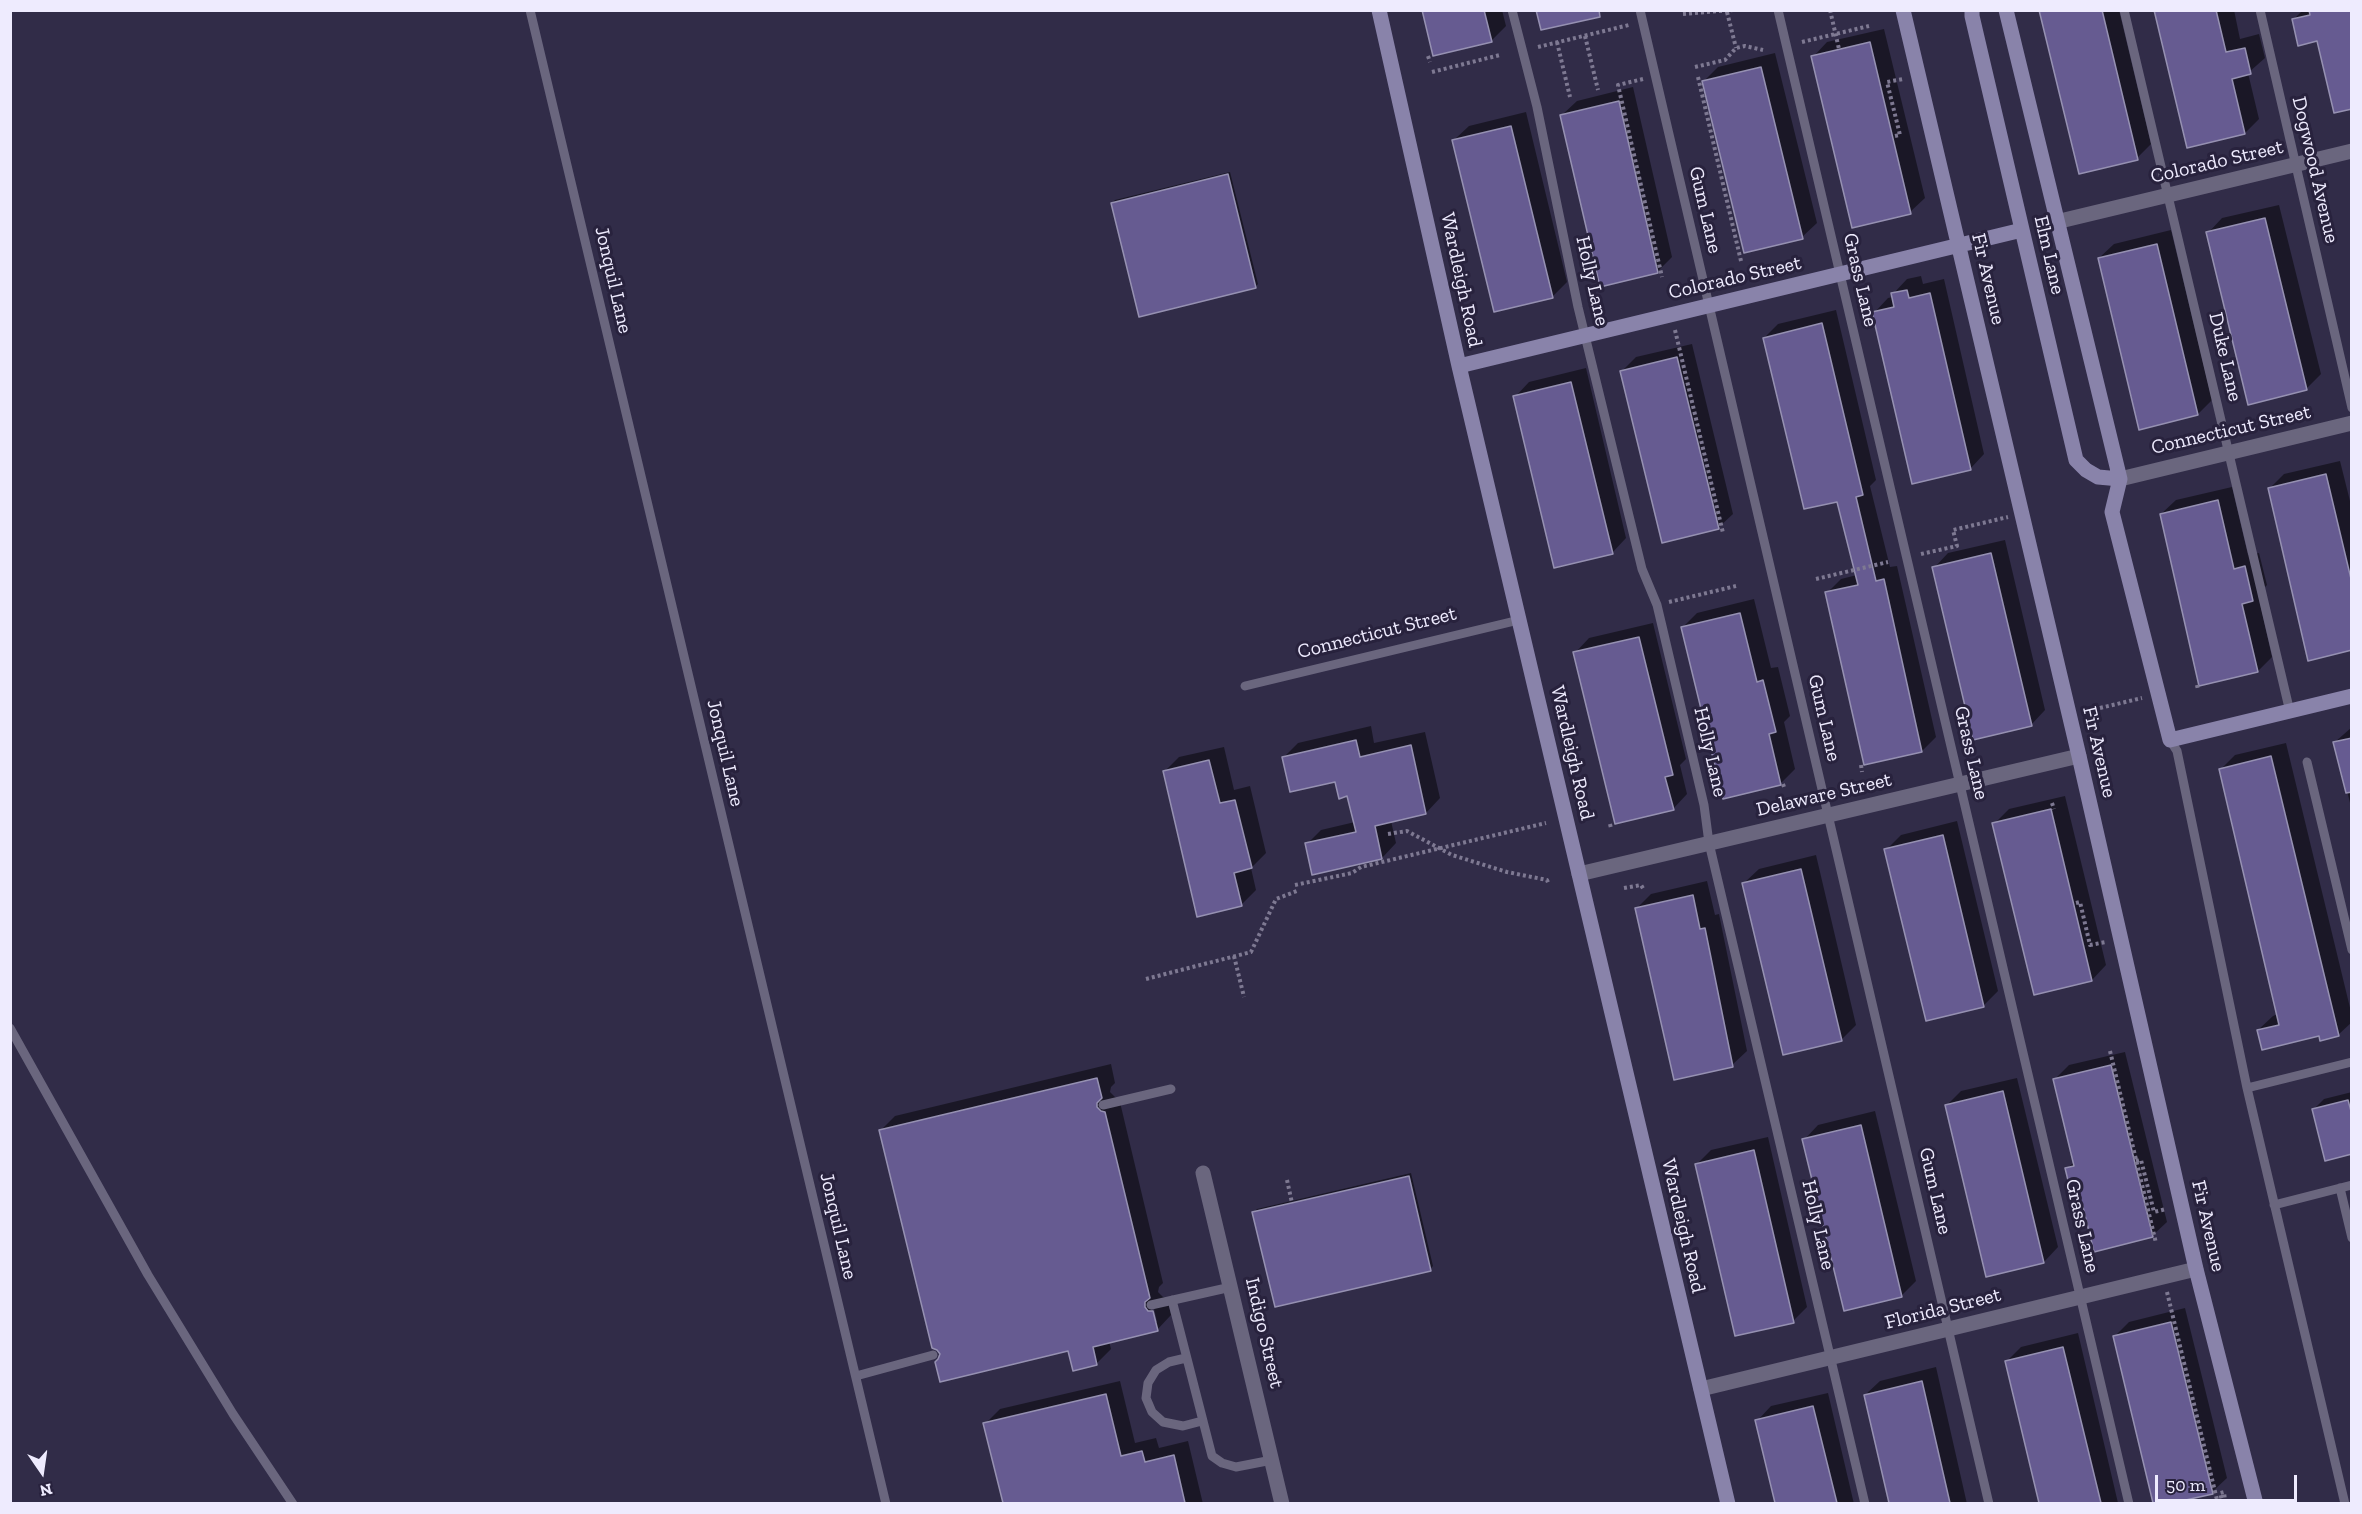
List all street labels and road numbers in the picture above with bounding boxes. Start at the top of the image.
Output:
street label: Dogwood Avenue [2286,94,2344,246]
street label: Colorado Street [2148,135,2286,189]
street label: Gum Lane [1683,164,1727,256]
street label: Wardleigh Road [1435,211,1487,349]
street label: Elm Lane [2028,213,2070,297]
street label: Jonquil Lane [589,224,637,336]
street label: Grass Lane [1838,231,1882,329]
street label: Fir Avenue [1966,231,2010,327]
street label: Holly Lane [1570,234,1614,328]
street label: Colorado Street [1666,251,1804,305]
street label: Duke Lane [2203,310,2247,404]
street label: Connecticut Street [2149,400,2313,460]
street label: Connecticut Street [1295,602,1459,664]
street label: Gum Lane [1802,672,1846,764]
street label: Wardleigh Road [1545,684,1599,822]
street label: Jonquil Lane [701,697,749,809]
street label: Grass Lane [1949,704,1993,802]
street label: Fir Avenue [2077,704,2121,800]
street label: Holly Lane [1688,705,1732,799]
street label: Delaware Street [1754,768,1894,822]
street label: Gum Lane [1913,1145,1957,1237]
street label: Wardleigh Road [1656,1157,1710,1295]
street label: Jonquil Lane [814,1170,862,1282]
street label: Grass Lane [2060,1177,2104,1275]
street label: Holly Lane [1796,1178,1840,1272]
street label: Fir Avenue [2186,1178,2230,1274]
street label: Indigo Street [1240,1275,1288,1391]
street label: Florida Street [1883,1283,2003,1335]

